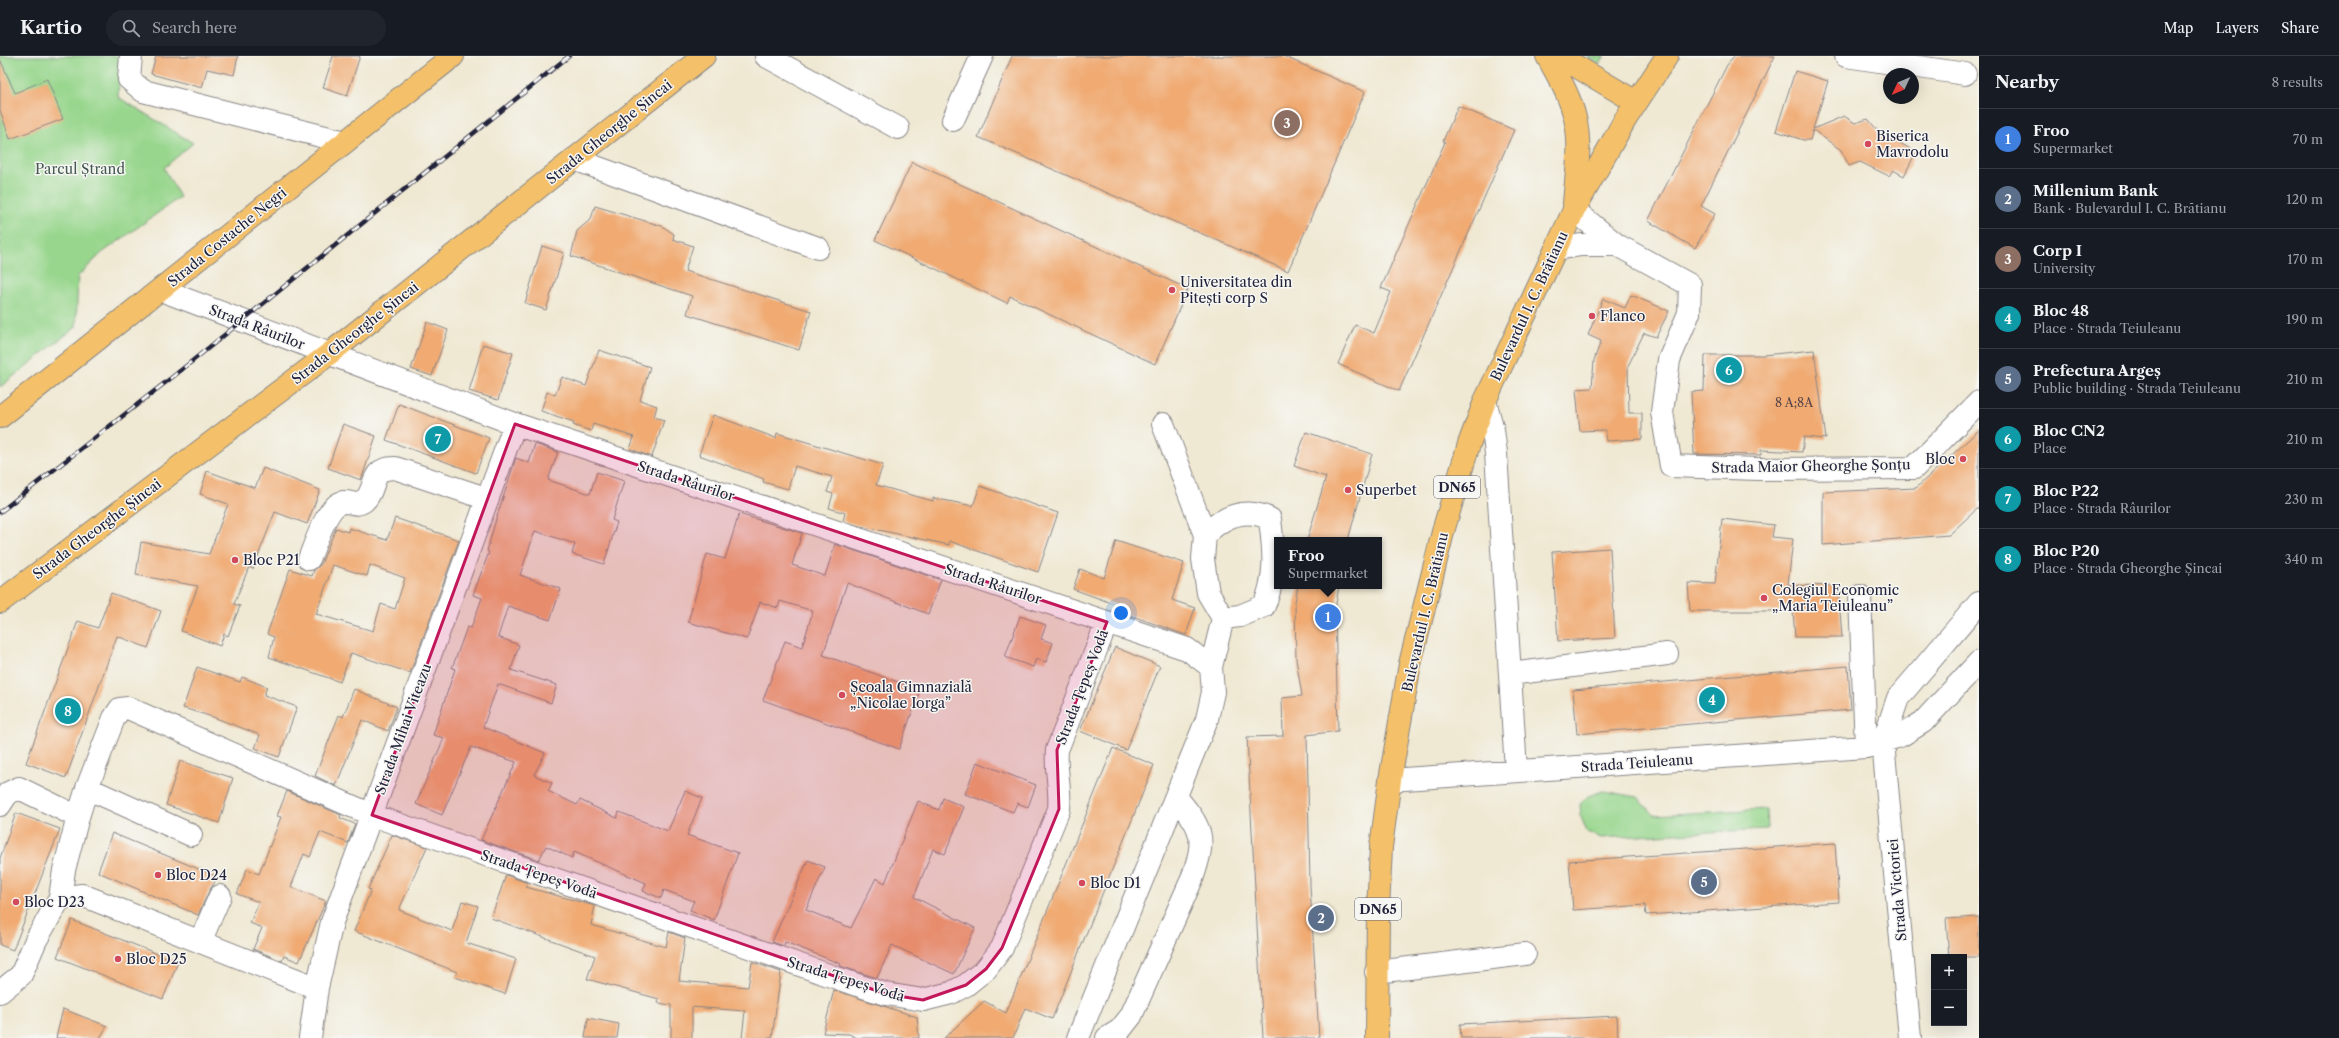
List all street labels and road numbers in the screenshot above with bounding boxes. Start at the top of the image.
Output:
street label: Strada Gheorghe Șincai [543,76,675,188]
street label: Strada Costache Negri [164,183,290,291]
street label: Bulevardul I. C. Brătianu [1486,228,1572,384]
street label: Strada Gheorghe Șincai [288,278,422,388]
street label: Strada Râurilor [207,300,307,354]
street label: Strada Maior Gheorghe Șonțu [1711,455,1911,477]
street label: Strada Râurilor [635,457,737,505]
street label: Strada Gheorghe Șincai [29,475,165,583]
road number: DN65 [1434,476,1480,498]
street label: Bulevardul I. C. Brătianu [1398,530,1452,694]
street label: Strada Râurilor [942,560,1044,608]
street label: Strada Țepeș Vodă [1052,626,1112,747]
street label: Strada Mihai Viteazu [371,661,435,797]
street label: Strada Teiuleanu [1580,750,1694,776]
street label: Strada Victoriei [1884,838,1910,942]
street label: Strada Țepeș Vodă [478,846,600,903]
road number: DN65 [1355,898,1401,920]
street label: Strada Țepeș Vodă [785,953,907,1006]

